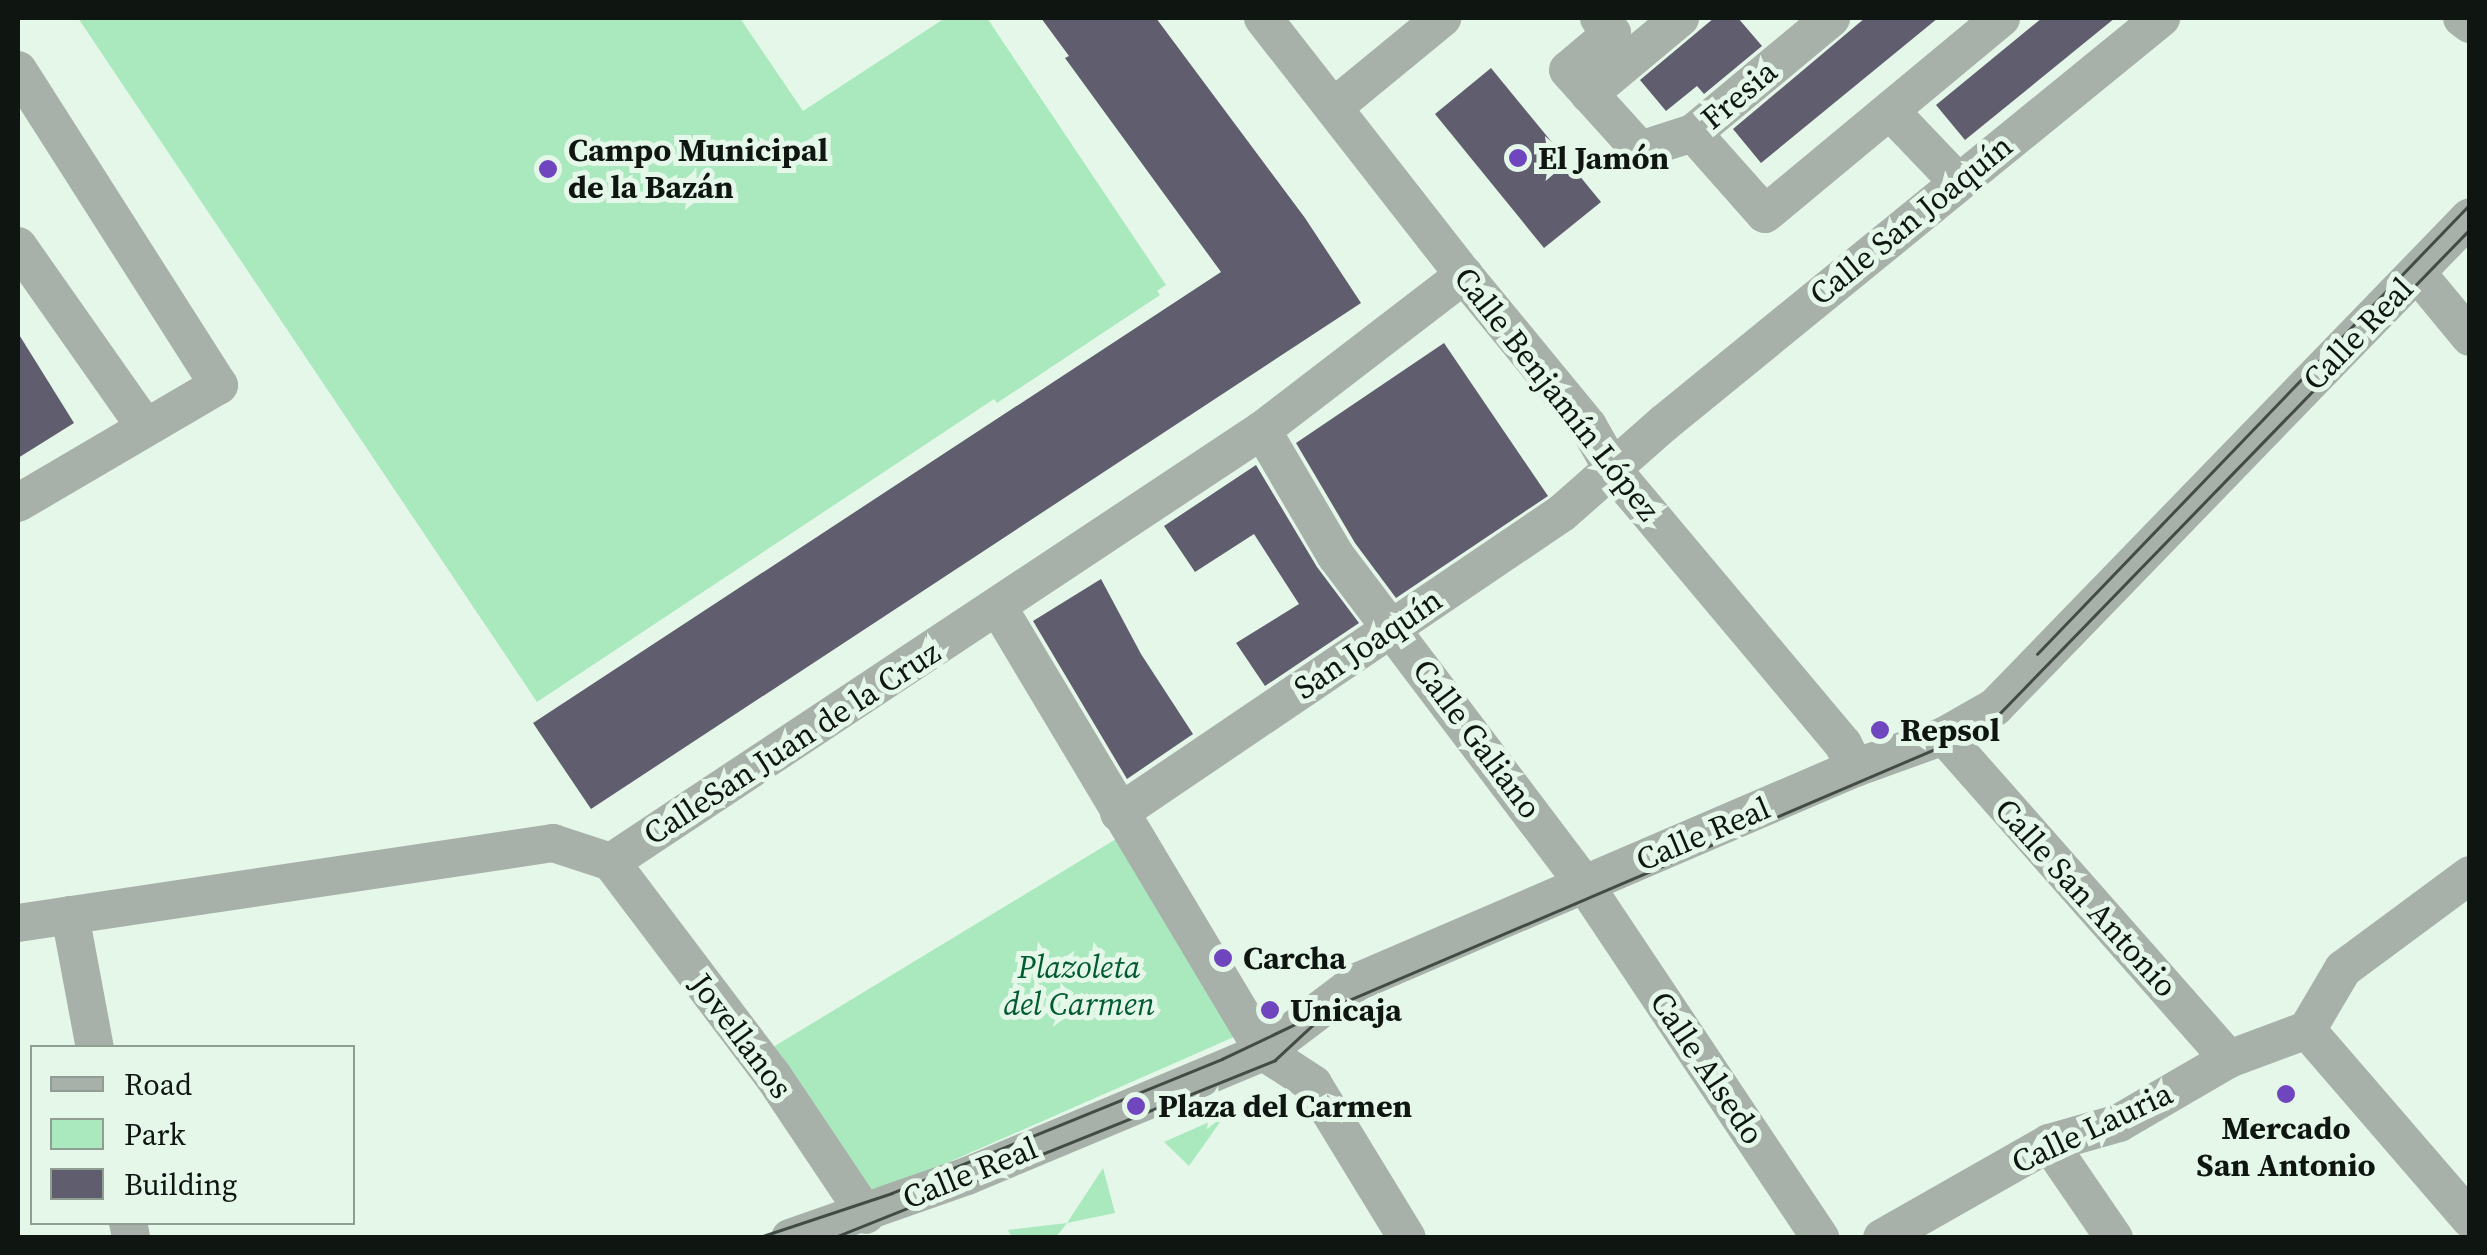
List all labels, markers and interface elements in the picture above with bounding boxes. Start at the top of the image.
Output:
street label: Fresia [1693,52,1785,138]
street label: Calle San Joaquín [1802,127,2020,313]
place label: Campo Municipal de la Bazán [568,132,828,207]
place label: El Jamón [1538,139,1669,177]
marker: El Jamón [1507,147,1529,169]
marker: Campo Municipal de la Bazán [537,158,559,180]
street label: Calle Benjamín López [1446,260,1668,528]
street label: Calle Real [2295,270,2421,398]
street label: San Joaquín [1287,581,1449,707]
street label: CalleSan Juan de la Cruz [637,633,947,853]
street label: Calle Galiano [1405,652,1549,826]
place label: Repsol [1900,711,2000,749]
marker: Repsol [1869,719,1891,741]
street label: Calle Real [1630,789,1776,879]
street label: Calle San Antonio [1987,791,2185,1005]
place label: Carcha [1243,939,1346,977]
marker: Carcha [1212,947,1234,969]
park label: Plazoleta del Carmen [1003,949,1155,1024]
street label: Jovellanos [682,966,800,1106]
street label: Calle Alsedo [1642,984,1772,1152]
place label: Unicaja [1290,991,1402,1029]
marker: Unicaja [1259,999,1281,1021]
legend [30,1045,355,1225]
text: Road [124,1064,192,1105]
street label: Calle Lauria [2006,1074,2178,1182]
marker: Mercado San Antonio [2275,1083,2297,1105]
place label: Plaza del Carmen [1158,1087,1412,1125]
marker: Plaza del Carmen [1123,1093,1149,1119]
place label: Mercado San Antonio [2196,1110,2376,1185]
text: Park [124,1114,186,1155]
street label: Calle Real [897,1129,1043,1217]
text: Building [124,1164,237,1205]

